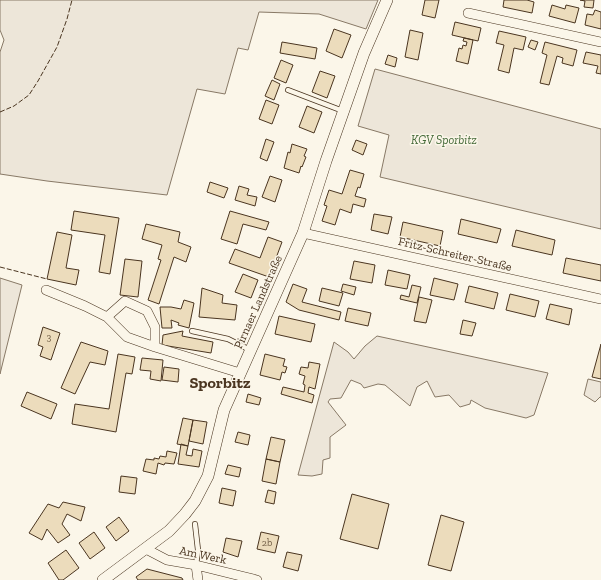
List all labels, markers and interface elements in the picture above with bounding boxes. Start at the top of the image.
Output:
park label: KGV Sporbitz [411,133,477,147]
street label: Fritz-Schreiter-Straße [397,234,514,274]
street label: Pirnaer Landstraße [231,253,285,351]
house number: 3 [47,331,52,343]
district label: Sporbitz [189,373,251,392]
house number: 2b [262,537,272,549]
street label: Am Werk [178,543,229,567]

